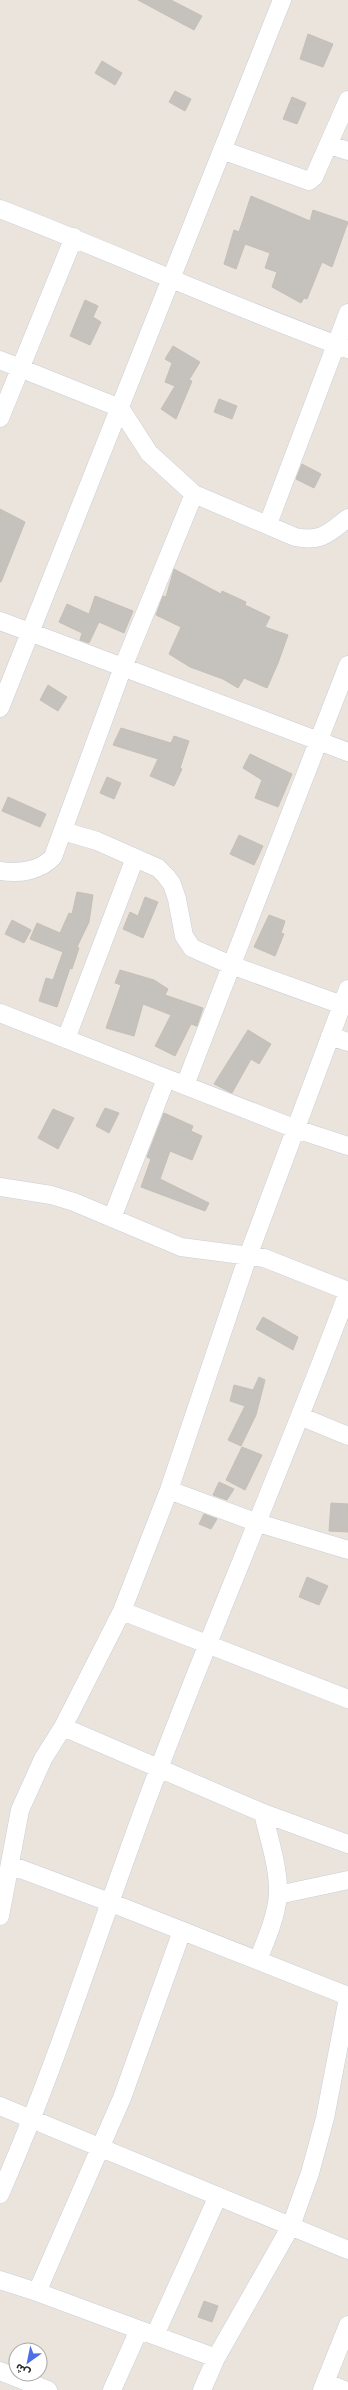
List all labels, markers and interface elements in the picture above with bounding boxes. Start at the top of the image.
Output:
north arrow [8,2342,48,2382]
text: ش [13,2360,33,2380]

